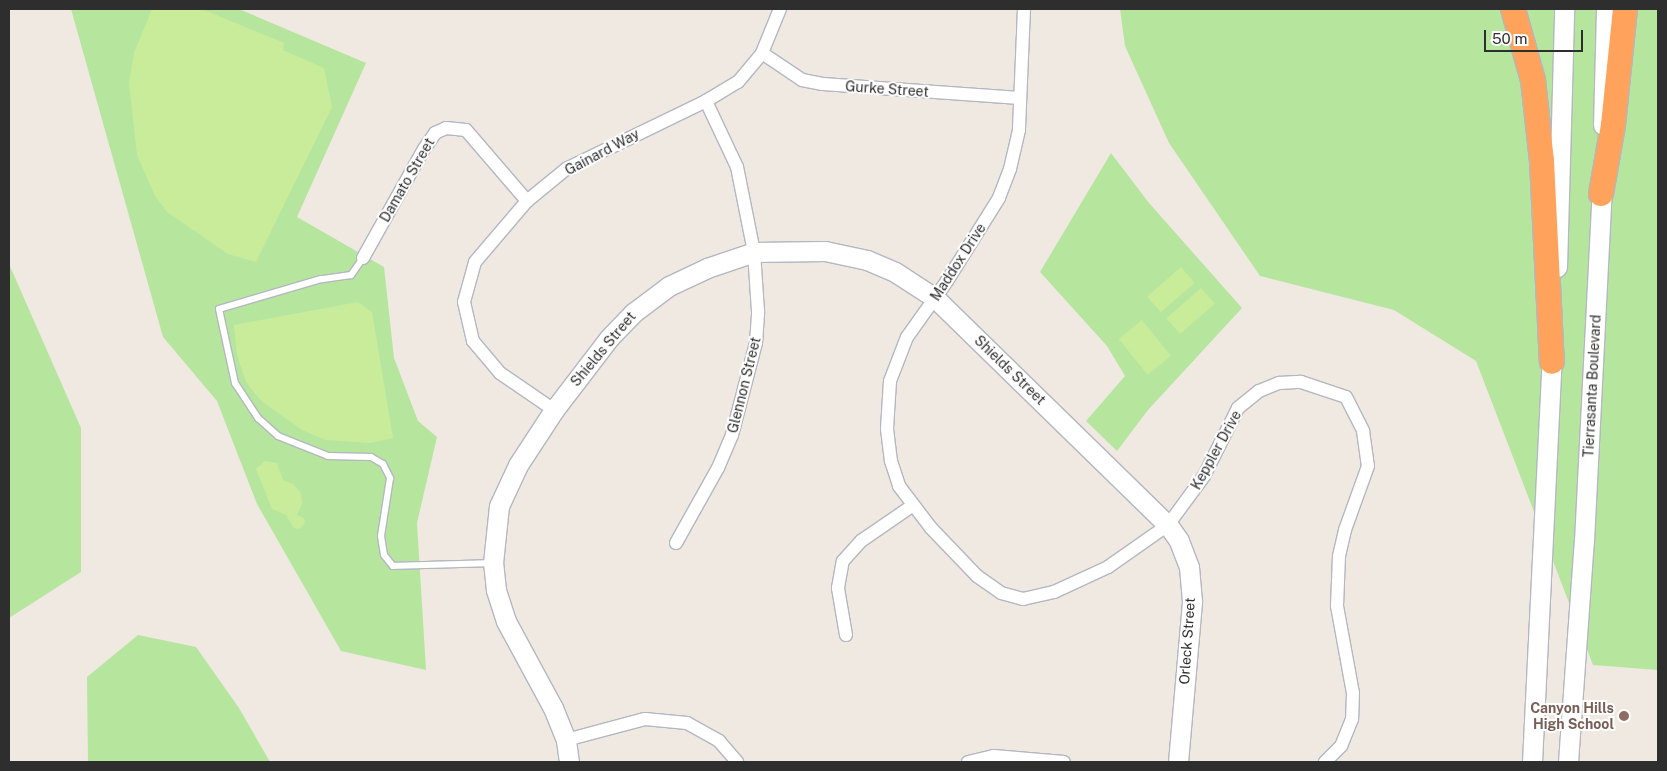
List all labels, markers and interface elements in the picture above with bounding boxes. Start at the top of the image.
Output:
scale bar [1487,20,1586,52]
text: 50 m [1492,30,1527,47]
street label: Gurke Street [845,78,929,100]
street label: Gainard Way [562,125,642,179]
street label: Damato Street [376,135,438,225]
street label: Maddox Drive [927,220,989,304]
street label: Shields Street [567,308,639,390]
street label: Tierrasanta Boulevard [1580,314,1604,458]
street label: Shields Street [971,332,1049,408]
street label: Glennon Street [724,335,764,435]
street label: Keppler Drive [1187,407,1245,493]
street label: Orleck Street [1176,597,1198,685]
place label: Canyon Hills High School [1530,700,1614,732]
marker: Canyon Hills High School [1618,710,1630,722]

